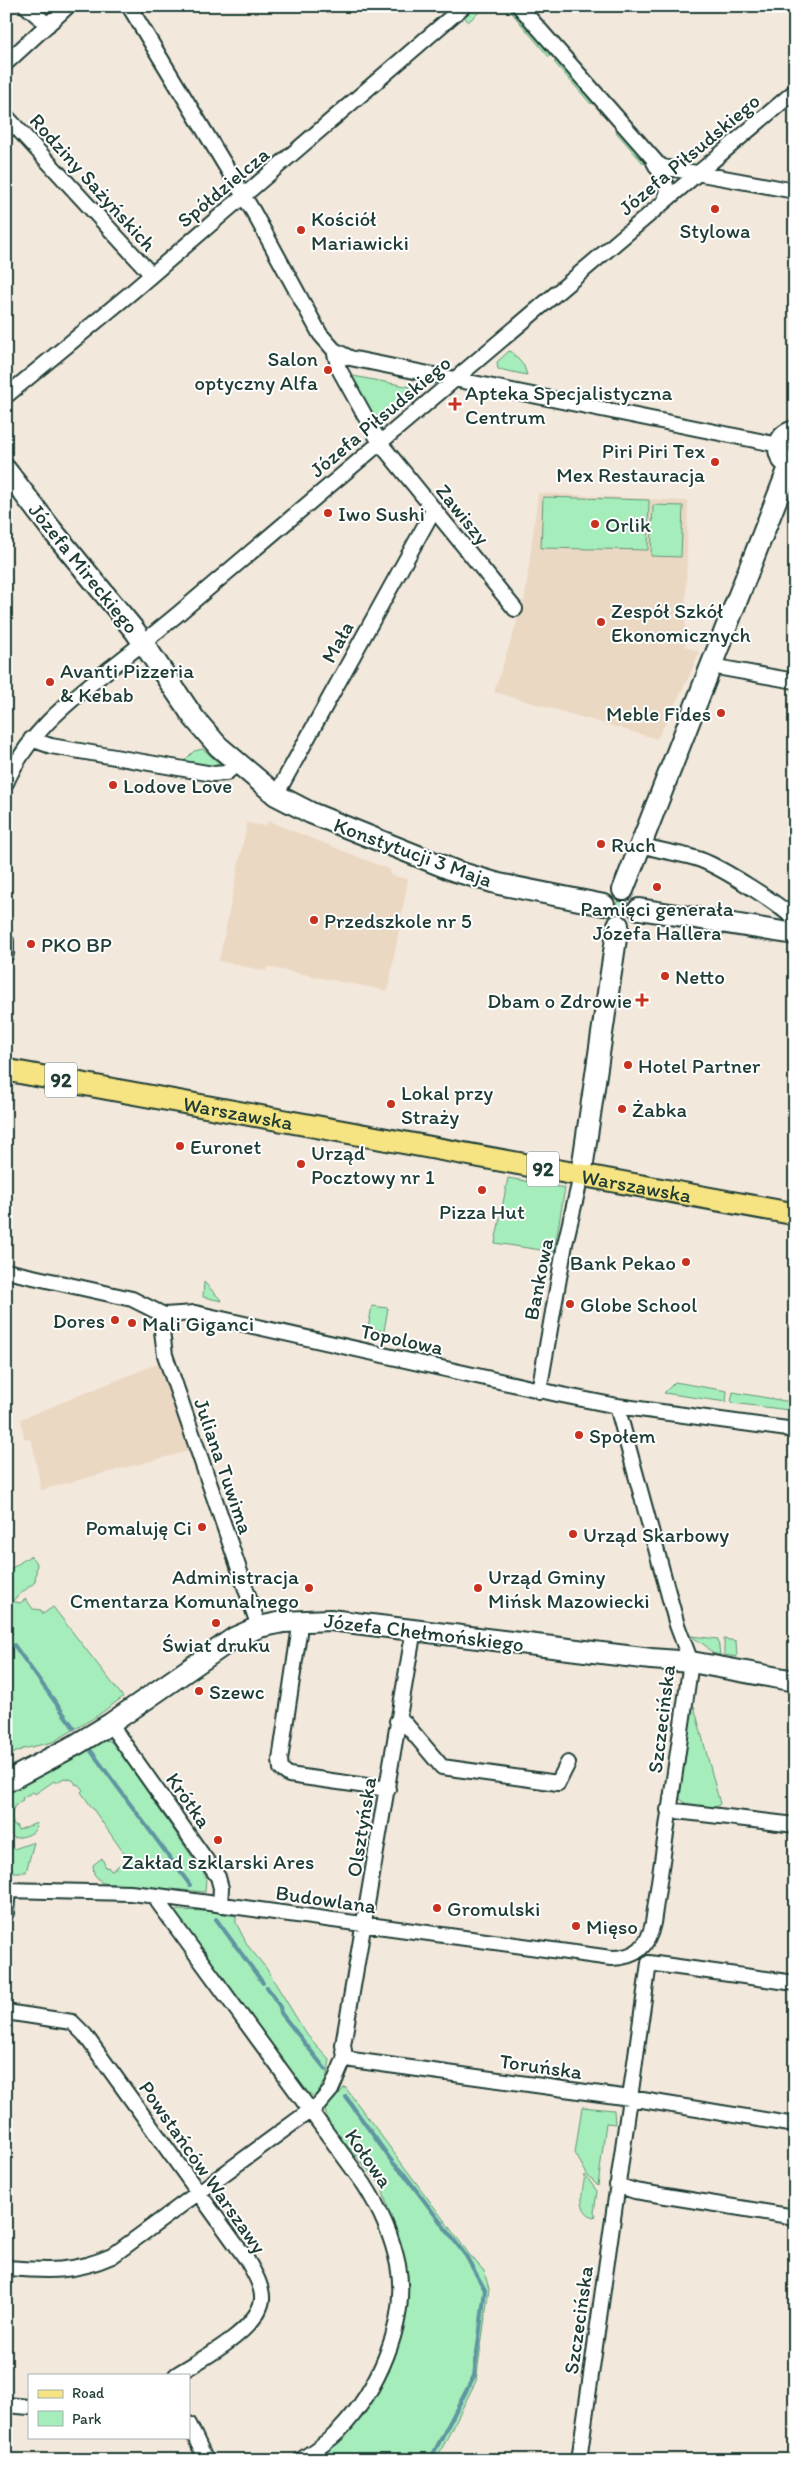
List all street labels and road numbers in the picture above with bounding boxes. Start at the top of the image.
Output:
street label: Józefa Piłsudskiego [613,88,765,220]
street label: Rodziny Sażyńskich [25,108,161,256]
street label: Spółdzielcza [172,141,274,233]
street label: Józefa Piłsudskiego [304,350,456,482]
street label: Zawiszy [431,478,495,550]
street label: Józefa Mireckiego [24,498,144,638]
street label: Mała [315,617,359,667]
street label: Konstytucji 3 Maja [330,812,496,892]
road number: 92 [45,1062,77,1098]
street label: Warszawska [181,1090,295,1135]
road number: 92 [527,1152,559,1186]
street label: Warszawska [580,1163,694,1207]
street label: Bankowa [518,1236,558,1322]
street label: Topolowa [358,1318,446,1360]
street label: Juliana Tuwima [189,1395,259,1537]
street label: Józefa Chełmońskiego [323,1607,525,1657]
street label: Szczecińska [642,1663,680,1775]
street label: Krótka [161,1767,217,1833]
street label: Olsztyńska [341,1775,381,1879]
street label: Budowlana [274,1880,378,1918]
street label: Toruńska [498,2048,584,2084]
street label: Powstańców Warszawy [134,2076,272,2258]
street label: Kołowa [340,2124,398,2192]
street label: Szczecińska [558,2264,598,2376]

